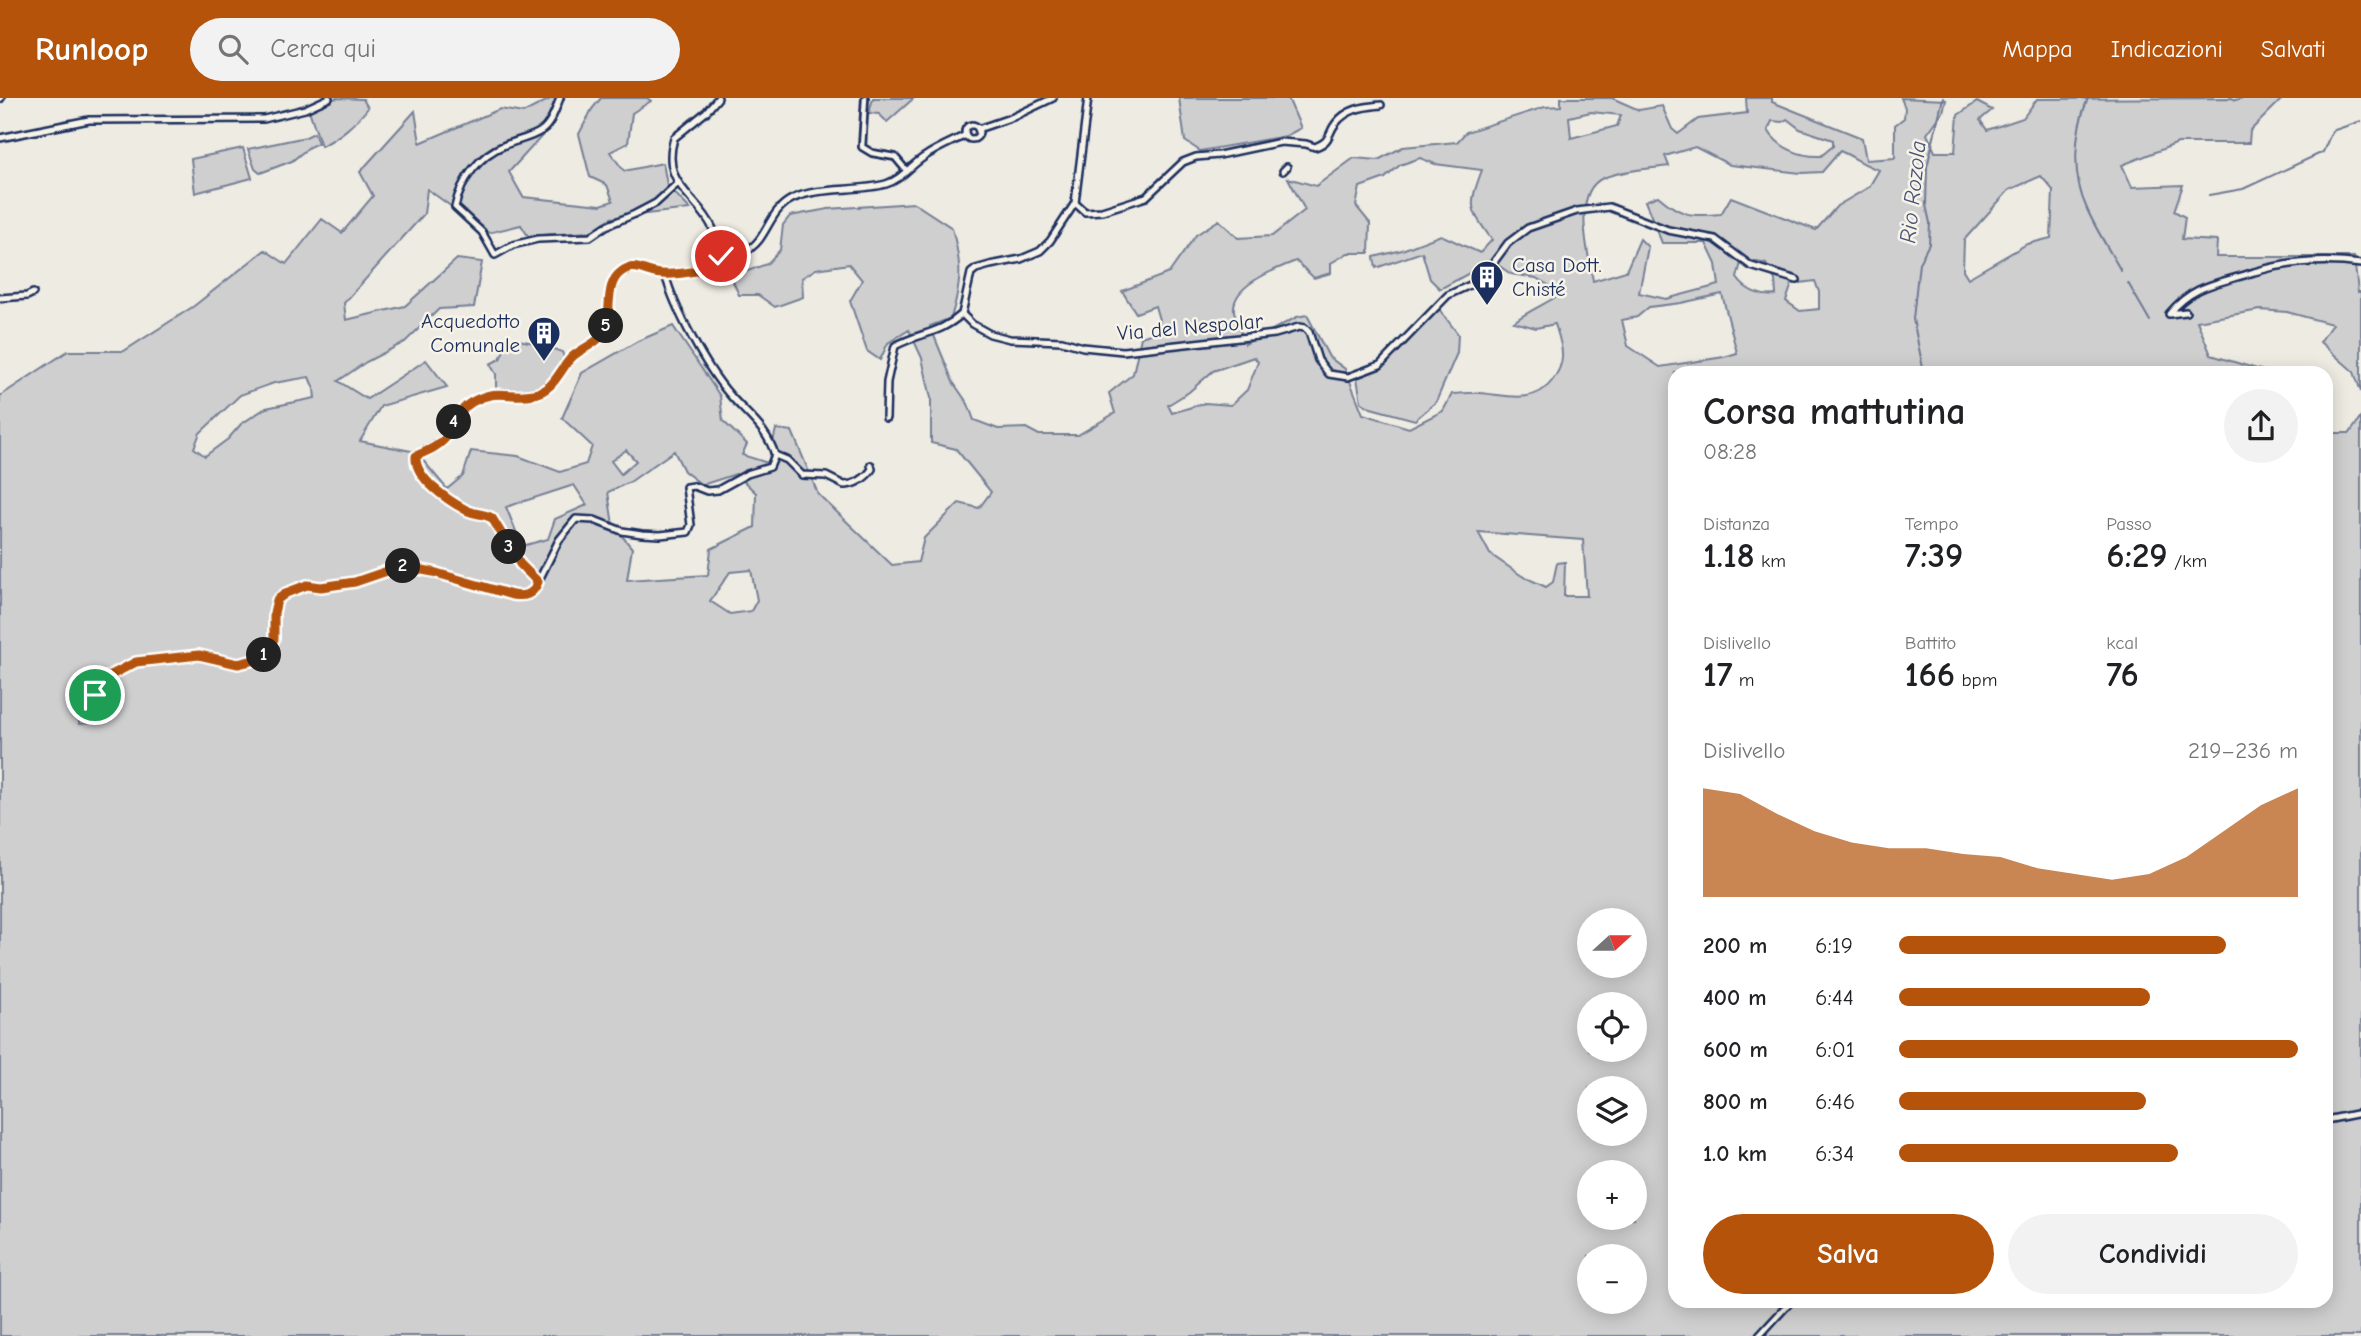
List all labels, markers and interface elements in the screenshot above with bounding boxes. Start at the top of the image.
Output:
search box [190,18,680,81]
text: Runloop [35,30,148,68]
icon: search [214,30,252,68]
text: Cerca qui [270,34,376,64]
text: Mappa [2002,35,2073,63]
text: Indicazioni [2111,35,2223,63]
text: Salvati [2261,35,2326,63]
water label: Rio Rozola [1894,139,1932,245]
pin [691,226,751,286]
icon: check [702,237,740,275]
place label: Casa Dott. Chisté [1512,253,1602,301]
building icon: Casa Dott. Chisté [1468,258,1506,307]
pin: 5 [588,308,624,344]
place label: Acquedotto Comunale [421,309,520,357]
street label: Via del Nespolar [1116,309,1265,345]
building icon: Acquedotto Comunale [525,314,563,363]
text: 5 [600,314,611,336]
button: share [2224,389,2298,463]
text: Corsa mattutina [1703,390,1966,434]
pin: 4 [436,404,472,440]
text: 4 [449,410,458,432]
text: 08:28 [1703,438,1757,465]
text: Distanza [1703,513,1770,535]
text: Tempo [1905,513,1958,535]
text: Passo [2106,513,2152,535]
pin: 3 [491,530,526,564]
text: 3 [504,535,513,557]
text: 1.18 [1703,535,1755,576]
text: 7:39 [1905,535,1963,576]
text: 6:29 [2106,535,2168,576]
pin: 2 [386,548,420,584]
text: km [1755,550,1786,572]
text: /km [2168,550,2207,572]
text: 2 [398,554,407,576]
text: Dislivello [1703,632,1771,654]
text: Battito [1905,632,1956,654]
text: kcal [2106,632,2138,654]
pin: 1 [246,638,282,672]
text: 1 [260,643,267,665]
text: 17 [1703,654,1733,695]
text: 166 [1905,654,1955,695]
text: 76 [2106,654,2139,695]
pin [65,665,125,725]
text: m [1733,669,1755,691]
text: bpm [1955,669,1997,691]
icon: arrive [76,676,114,714]
text: Dislivello [1703,737,1785,764]
text: 219–236 m [2188,737,2298,764]
north arrow [1577,908,1647,978]
map controls [1577,908,1647,1314]
text: 200 m [1703,932,1767,959]
text: 6:19 [1815,932,1853,959]
text: 400 m [1703,984,1767,1011]
text: 6:44 [1815,984,1854,1011]
button: locate [1577,992,1647,1062]
text: 600 m [1703,1036,1768,1063]
text: 6:01 [1815,1036,1855,1063]
button: layers [1577,1076,1647,1146]
text: 800 m [1703,1088,1768,1115]
text: 6:46 [1815,1088,1855,1115]
text: 1.0 km [1703,1140,1767,1167]
text: 6:34 [1815,1140,1854,1167]
button: + [1577,1160,1647,1230]
button: Salva [1703,1214,1994,1294]
button: Condividi [2008,1214,2298,1294]
button: − [1577,1244,1647,1314]

